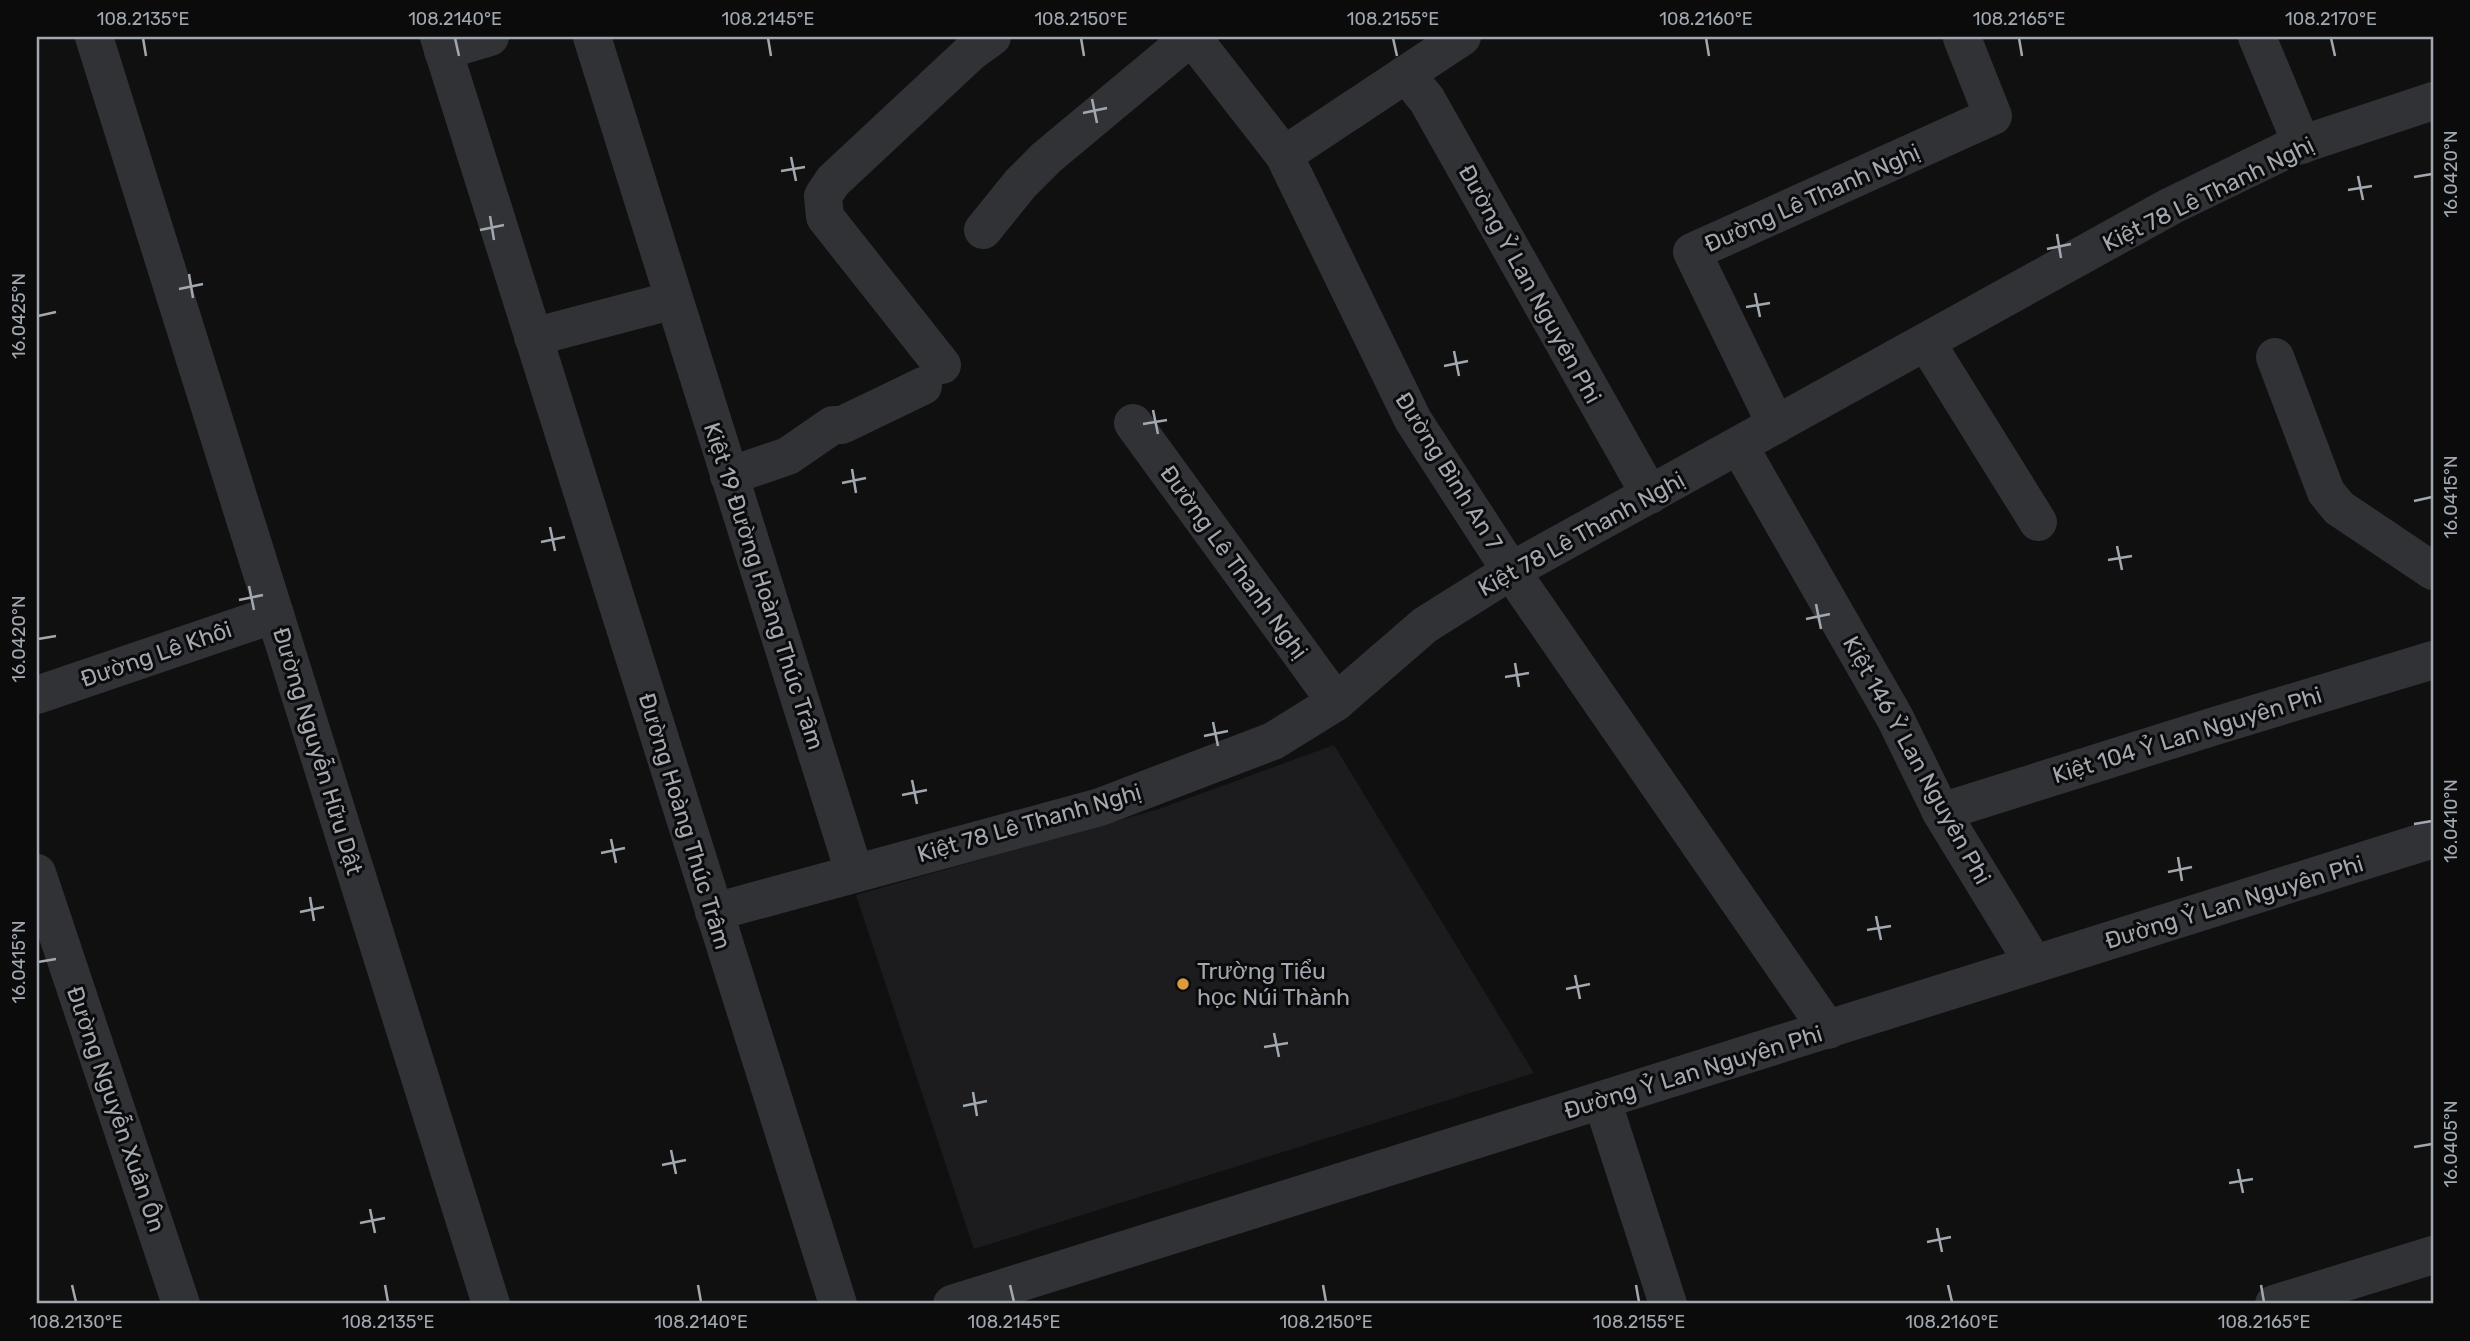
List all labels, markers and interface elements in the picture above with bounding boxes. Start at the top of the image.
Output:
text: 108.2135°E [97,8,189,30]
text: 108.2140°E [408,8,502,30]
text: 108.2145°E [722,8,814,30]
text: 108.2150°E [1034,8,1128,30]
text: 108.2155°E [1347,8,1439,30]
text: 108.2160°E [1659,8,1753,30]
text: 108.2165°E [1973,8,2065,30]
text: 108.2170°E [2285,8,2377,30]
street label: Kiệt 78 Lê Thanh Nghị [2098,131,2318,257]
text: 16.0420°N [2440,131,2462,217]
street label: Đường Lê Thanh Nghị [1700,138,1924,258]
street label: Đường Ỷ Lan Nguyên Phi [1453,159,1608,408]
text: 16.0425°N [8,273,30,359]
street label: Đường Bình An 7 [1389,387,1509,555]
street label: Kiệt 19 Đường Hoàng Thúc Trâm [698,419,830,753]
text: 16.0415°N [2440,456,2462,538]
street label: Đường Lê Thanh Nghị [1154,460,1314,664]
street label: Kiệt 78 Lê Thanh Nghị [1473,466,1689,602]
text: 16.0420°N [8,596,30,682]
street label: Đường Lê Khôi [77,615,235,693]
street label: Đường Nguyễn Hữu Dật [267,624,369,878]
street label: Kiệt 146 Ỷ Lan Nguyên Phi [1837,631,1998,889]
street label: Kiệt 104 Ỷ Lan Nguyên Phi [2049,680,2325,789]
street label: Đường Hoàng Thúc Trâm [633,689,737,953]
street label: Kiệt 78 Lê Thanh Nghị [914,778,1144,868]
text: 16.0410°N [2440,779,2462,863]
street label: Đường Ỷ Lan Nguyên Phi [2101,848,2367,955]
text: 16.0415°N [8,921,30,1003]
place label: Trường Tiểu học Núi Thành [1197,957,1350,1011]
marker: Trường Tiểu học Núi Thành [1175,976,1191,992]
street label: Đường Nguyễn Xuân Ôn [61,983,171,1235]
street label: Đường Ỷ Lan Nguyên Phi [1560,1018,1826,1125]
text: 16.0405°N [2440,1100,2462,1188]
text: 108.2130°E [29,1311,123,1333]
text: 108.2135°E [342,1311,434,1333]
text: 108.2140°E [654,1311,748,1333]
text: 108.2145°E [968,1311,1060,1333]
text: 108.2150°E [1279,1311,1373,1333]
text: 108.2155°E [1593,1311,1685,1333]
text: 108.2160°E [1905,1311,1999,1333]
text: 108.2165°E [2218,1311,2310,1333]

